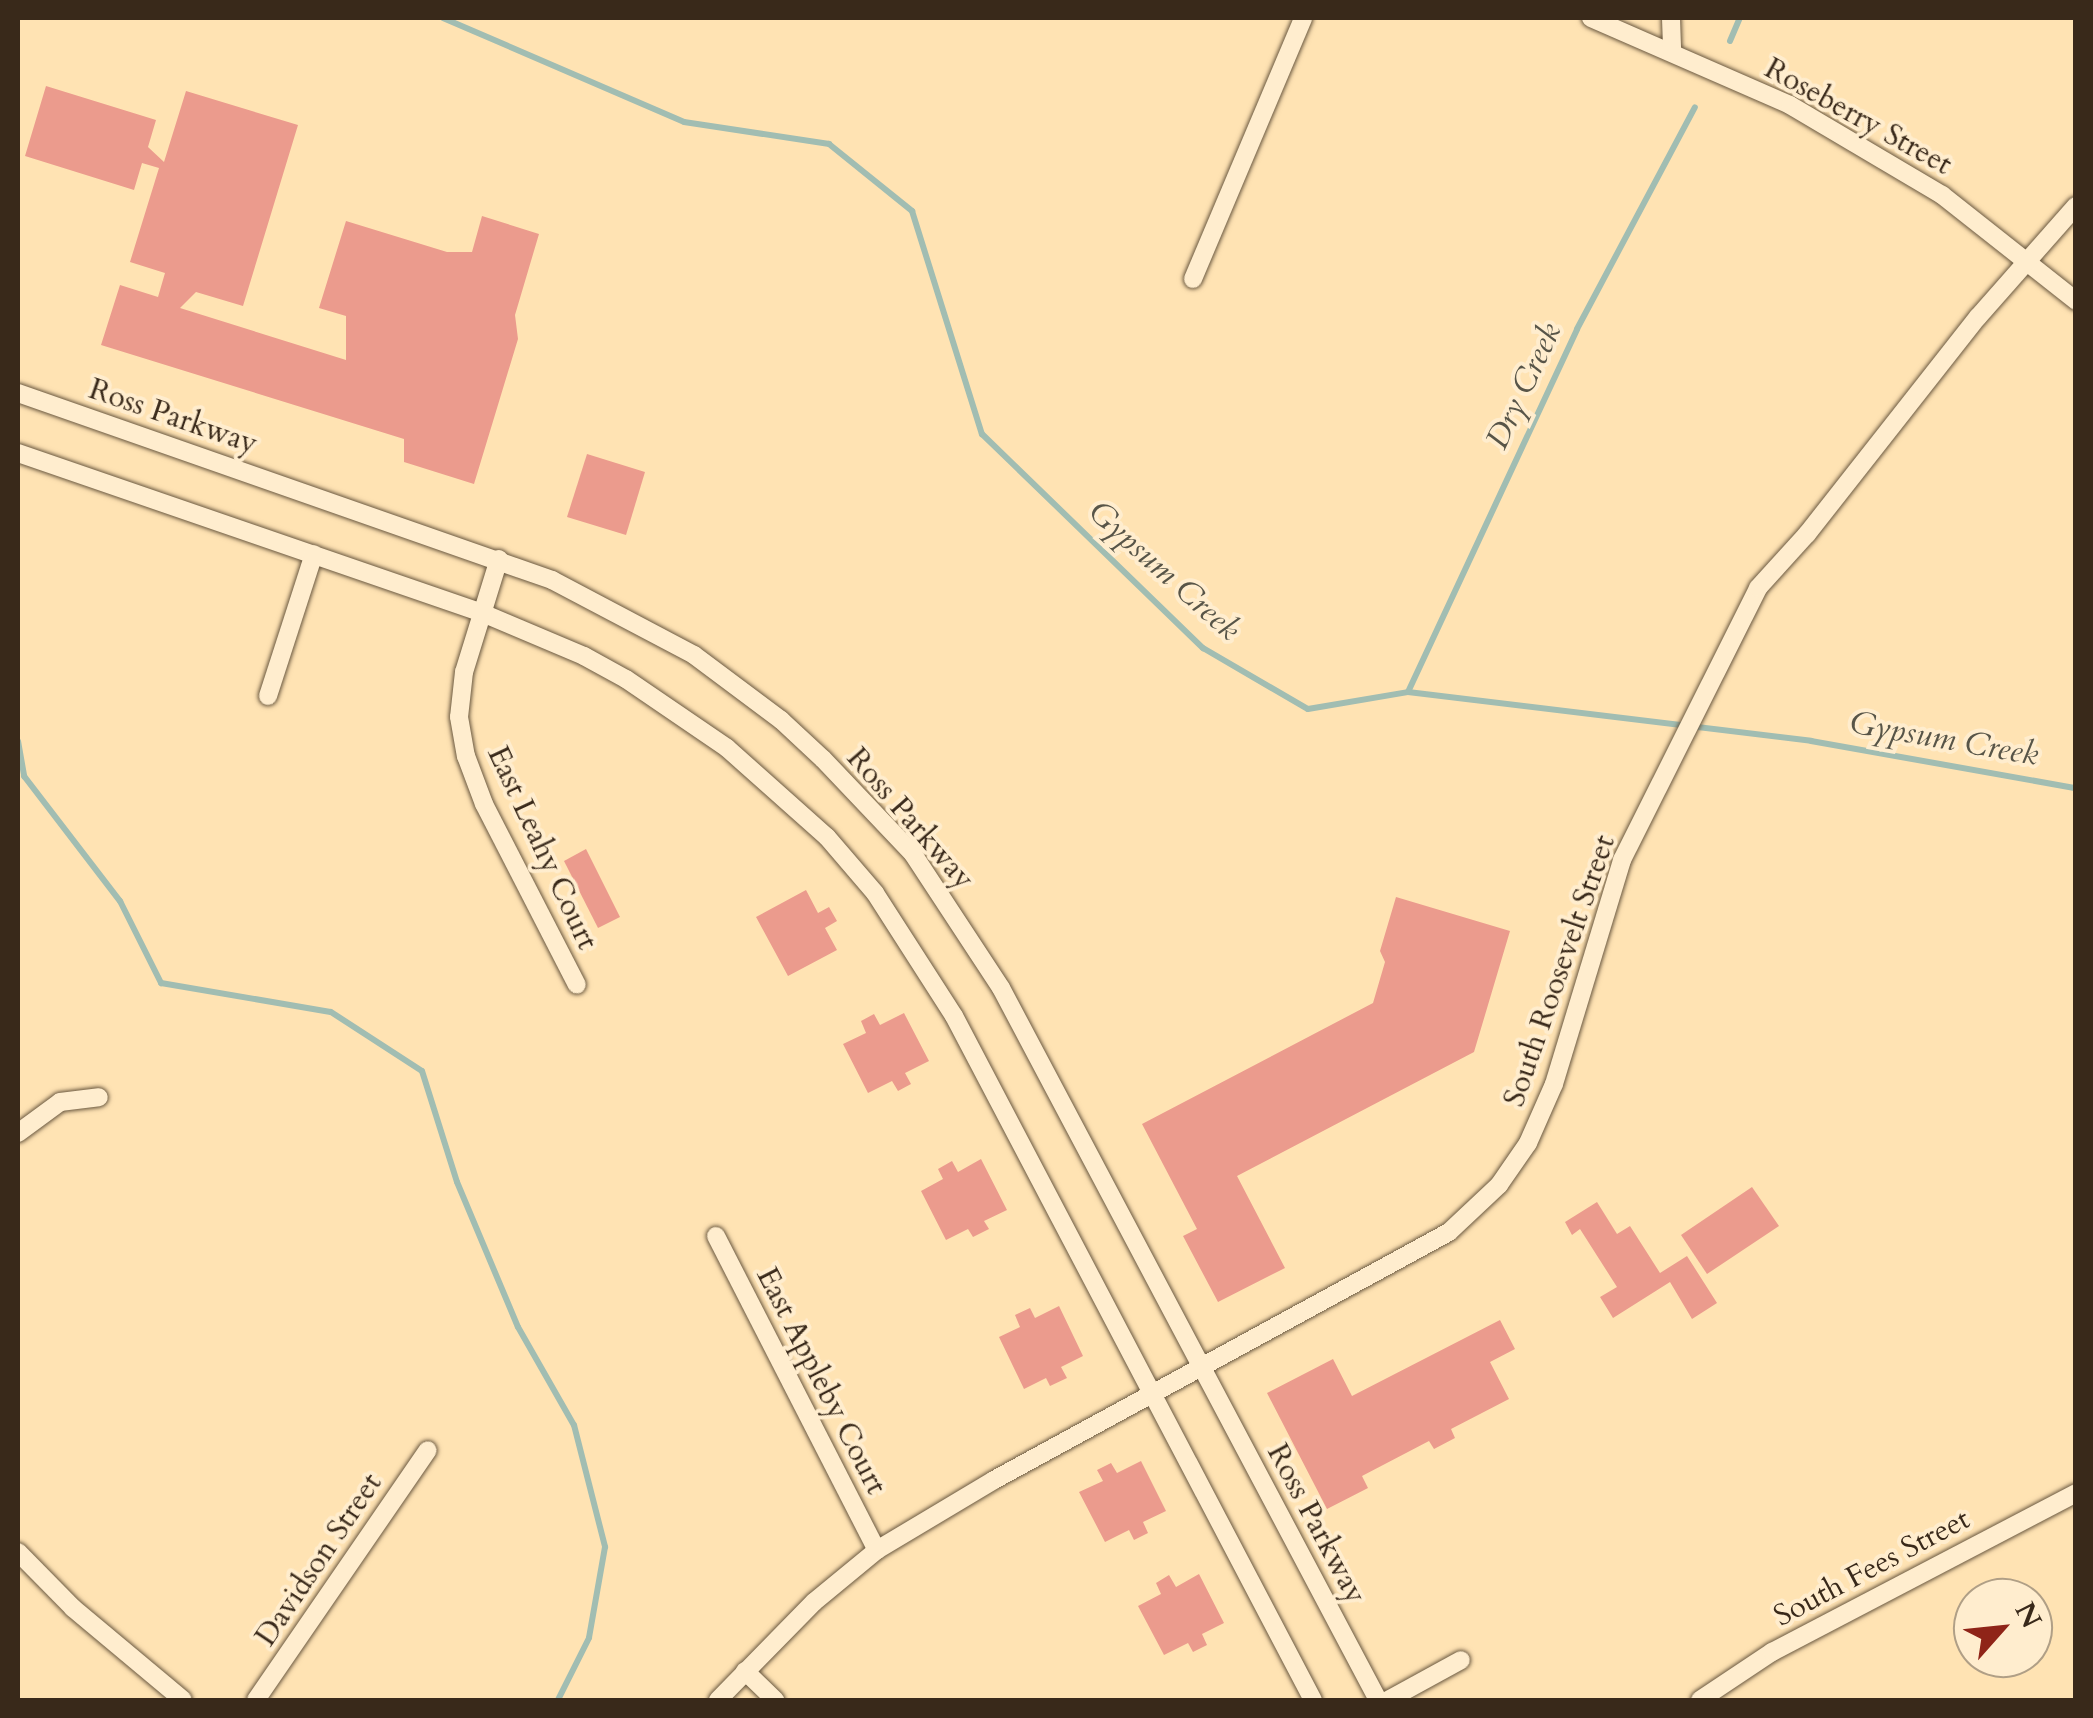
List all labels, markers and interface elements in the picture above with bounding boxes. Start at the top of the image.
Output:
street label: Roseberry Street [1758,51,1958,183]
water label: Dry Creek [1478,317,1570,455]
street label: Ross Parkway [84,371,262,463]
water label: Gypsum Creek [1080,493,1248,649]
water label: Gypsum Creek [1847,704,2041,774]
street label: East Leahy Court [479,741,605,955]
street label: Ross Parkway [839,741,981,897]
street label: South Roosevelt Street [1497,831,1623,1111]
street label: East Appleby Court [748,1262,894,1500]
street label: Ross Parkway [1259,1438,1373,1610]
street label: Davidson Street [248,1467,390,1653]
street label: South Fees Street [1768,1501,1976,1635]
north arrow [1953,1578,2053,1678]
text: N [2006,1596,2050,1635]

